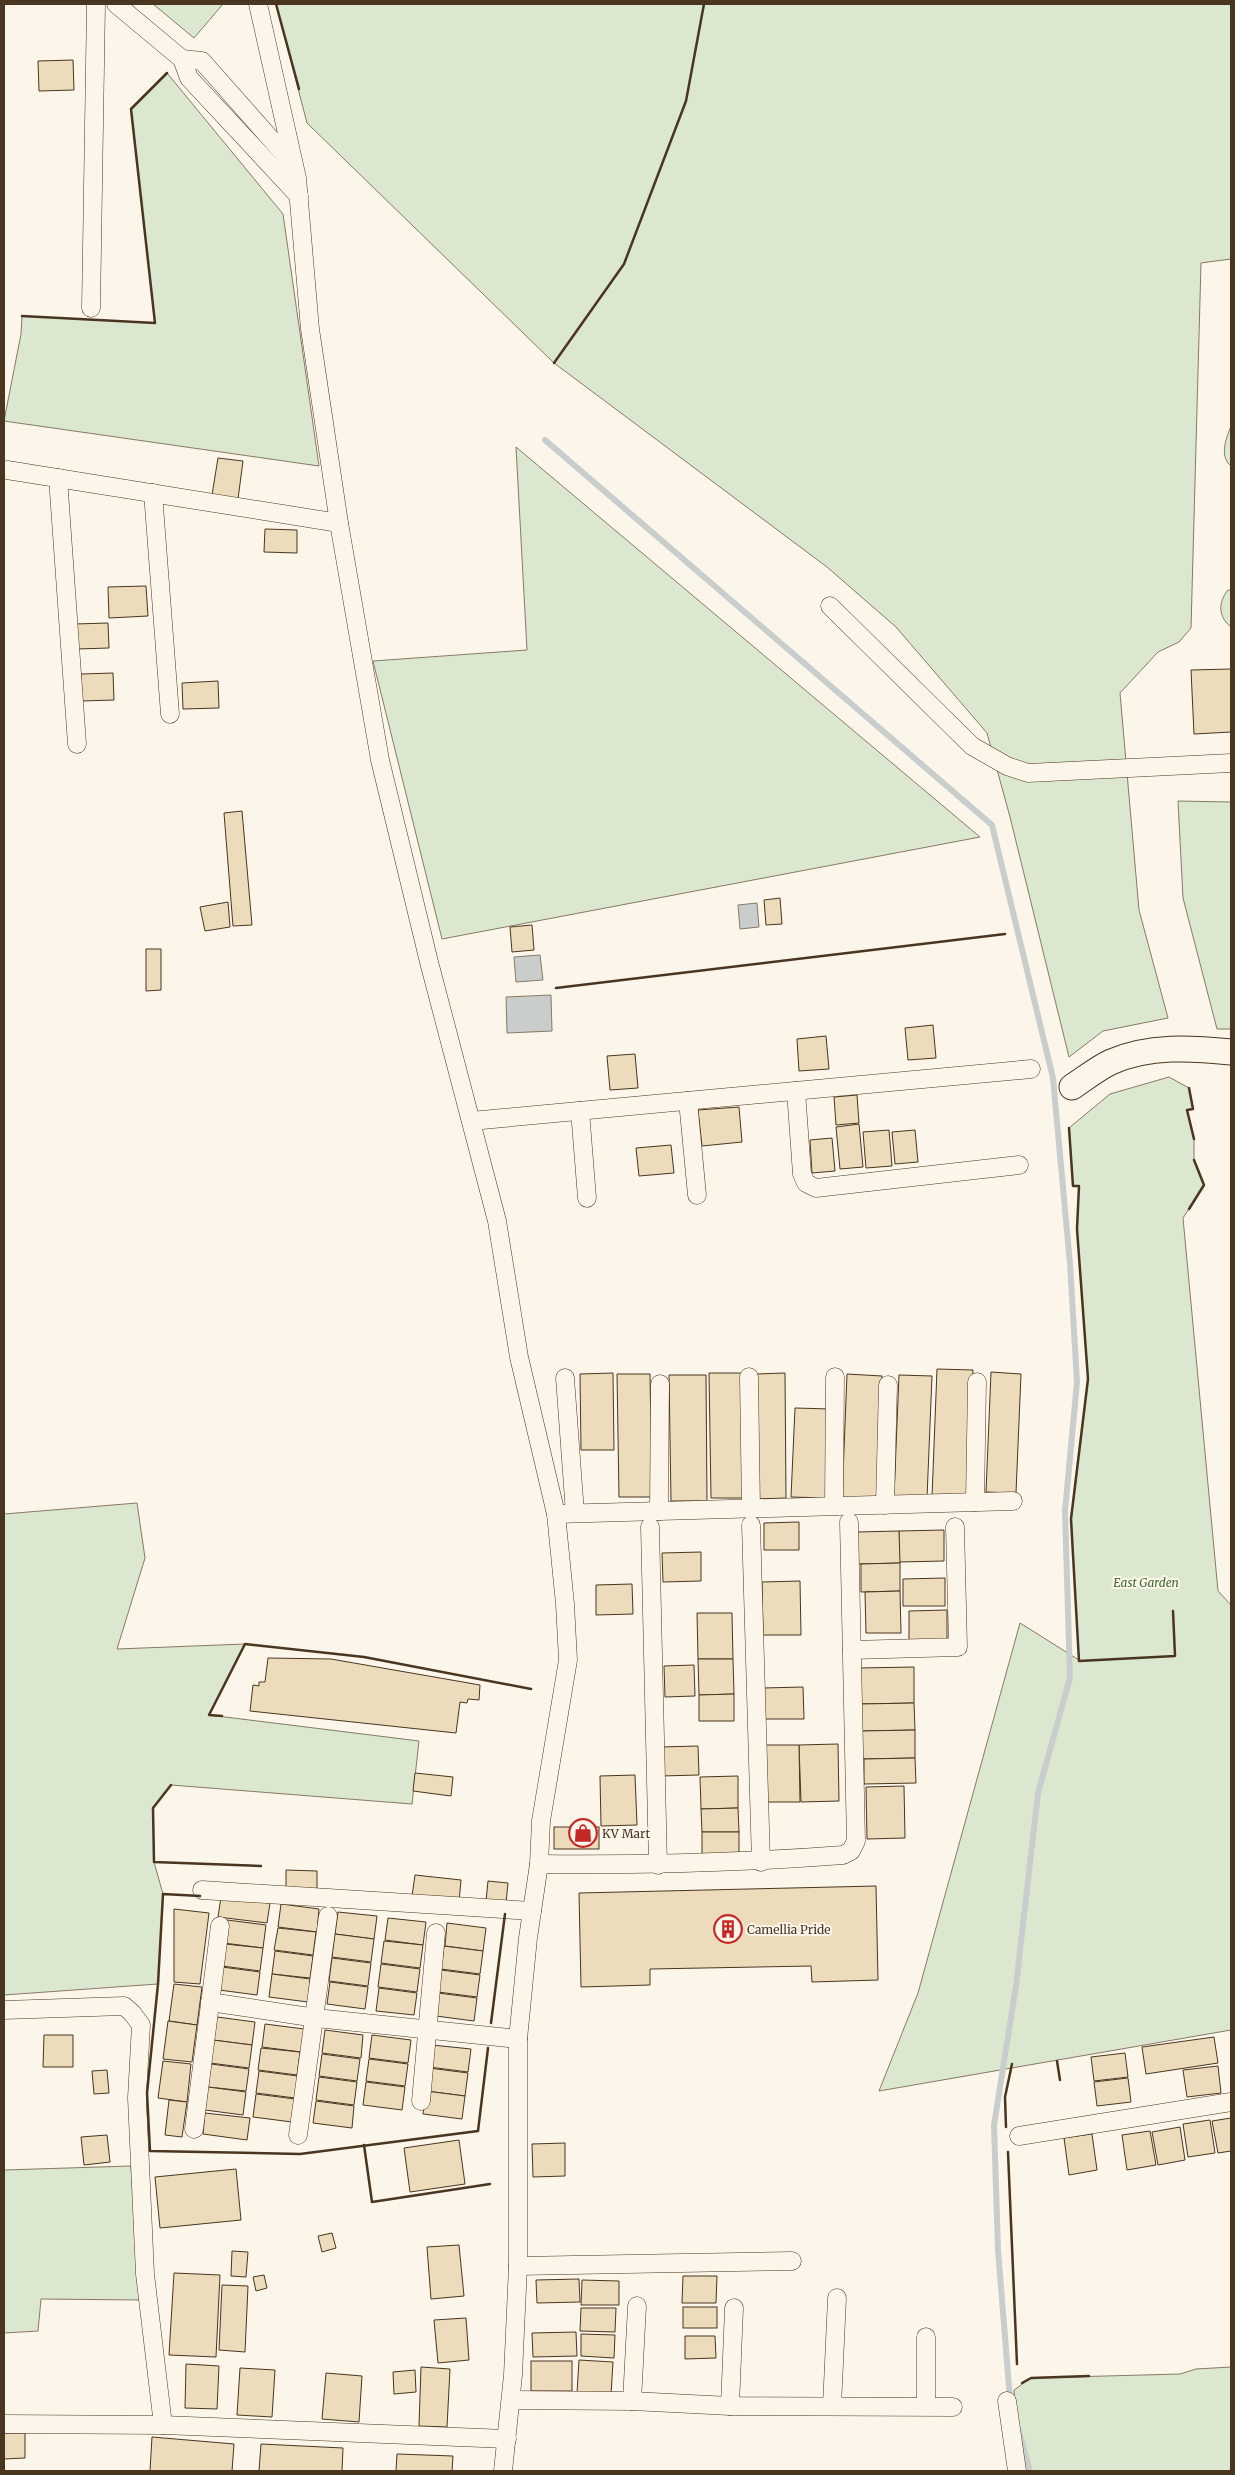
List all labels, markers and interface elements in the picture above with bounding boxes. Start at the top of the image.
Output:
park label: East Garden [1113,1575,1179,1590]
shop icon: KV Mart [568,1818,598,1848]
place label: KV Mart [602,1826,650,1841]
building icon: Camellia Pride [713,1914,743,1944]
place label: Camellia Pride [747,1922,831,1937]

